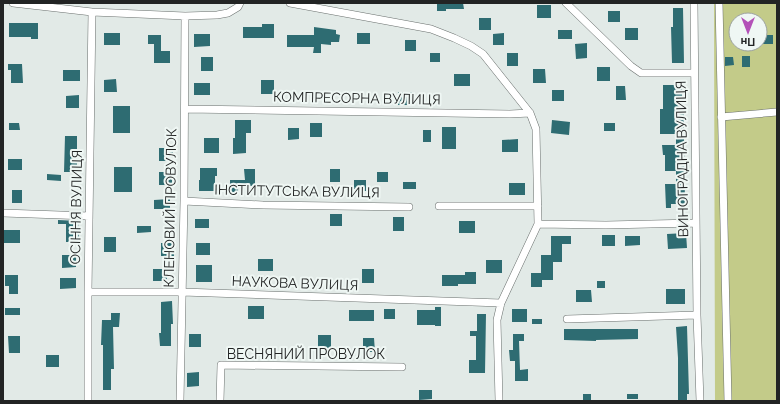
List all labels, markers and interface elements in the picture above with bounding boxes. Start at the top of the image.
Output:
north arrow [728,12,768,52]
text: Пн [741,35,755,48]
street label: ВИНОГРАДНА ВУЛИЦЯ [673,80,691,238]
street label: КОМПРЕСОРНА ВУЛИЦЯ [273,89,441,107]
street label: КЛЕНОВИЙ ПРОВУЛОК [160,128,179,288]
street label: ОСІННЯ ВУЛИЦЯ [67,150,85,264]
street label: ІНСТИТУТСЬКА ВУЛИЦЯ [214,182,380,200]
street label: НАУКОВА ВУЛИЦЯ [231,273,359,293]
street label: ВЕСНЯНИЙ ПРОВУЛОК [227,345,385,362]

